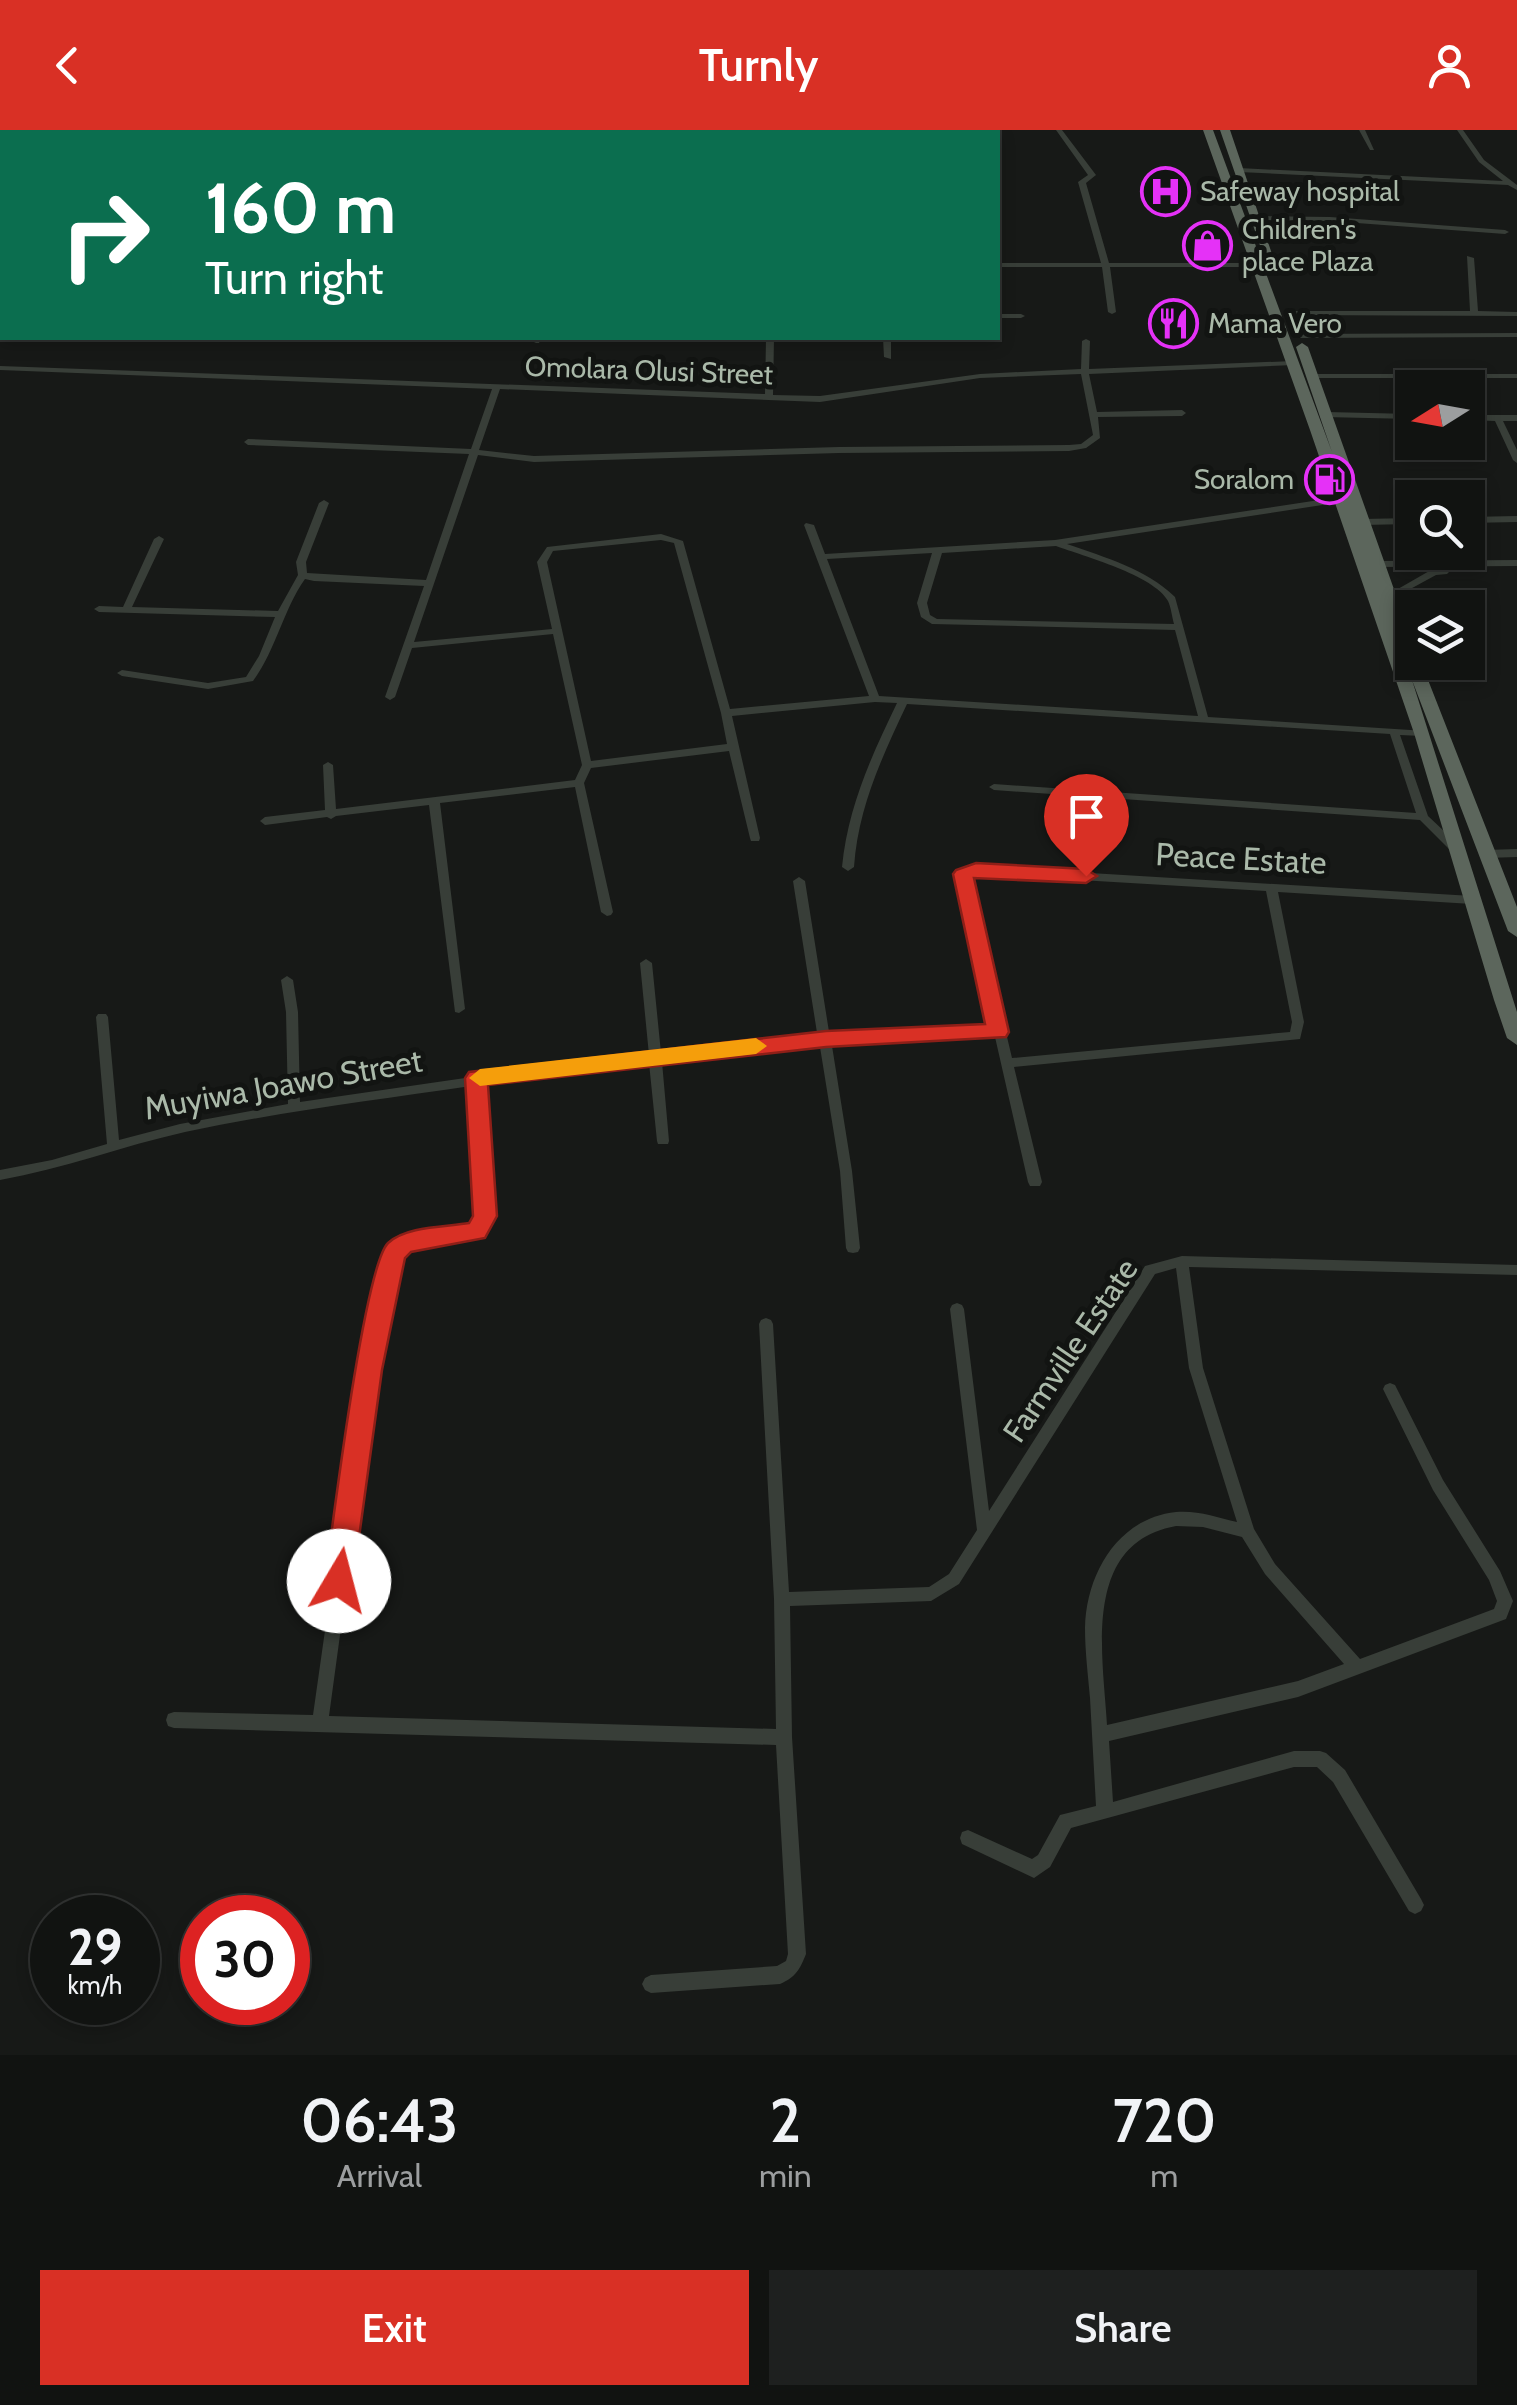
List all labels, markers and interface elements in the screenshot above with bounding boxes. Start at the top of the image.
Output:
icon: back [40,38,95,93]
text: Turnly [699,38,818,92]
icon: person [1422,38,1477,93]
text: 160 m [205,165,396,251]
hospital icon: Safeway hospital [1139,165,1191,217]
icon: right [40,170,170,300]
place label: Safeway hospital [1200,174,1400,208]
place label: Children's place Plaza [1242,212,1374,278]
shop icon: Children's place Plaza [1181,219,1233,271]
text: Turn right [205,251,384,305]
restaurant icon: Mama Vero [1147,297,1199,349]
place label: Mama Vero [1208,306,1342,340]
street label: Omolara Olusi Street [524,349,774,391]
north arrow [1395,370,1485,460]
map controls [1395,370,1485,680]
fuel station icon: Soralom [1303,453,1355,505]
place label: Soralom [1194,462,1294,496]
button: search [1395,480,1485,570]
button: layers [1395,590,1485,680]
pin [1044,774,1129,877]
icon: arrive [1059,789,1114,844]
street label: Peace Estate [1154,834,1328,882]
street label: Muyiwa Joawo Street [141,1040,425,1128]
street label: Farmville Estate [994,1251,1146,1449]
position arrow [287,1529,391,1633]
speed limit sign: 30 [180,1895,310,2025]
text: 29 [68,1917,122,1978]
text: km/h [68,1970,122,2000]
text: 06:43 [301,2084,458,2157]
text: 2 [769,2084,801,2157]
text: 720 [1112,2084,1216,2157]
text: Arrival [337,2156,422,2195]
text: min [759,2156,812,2195]
text: m [1150,2156,1178,2195]
button: Exit [40,2270,749,2385]
button: Share [769,2270,1477,2385]

